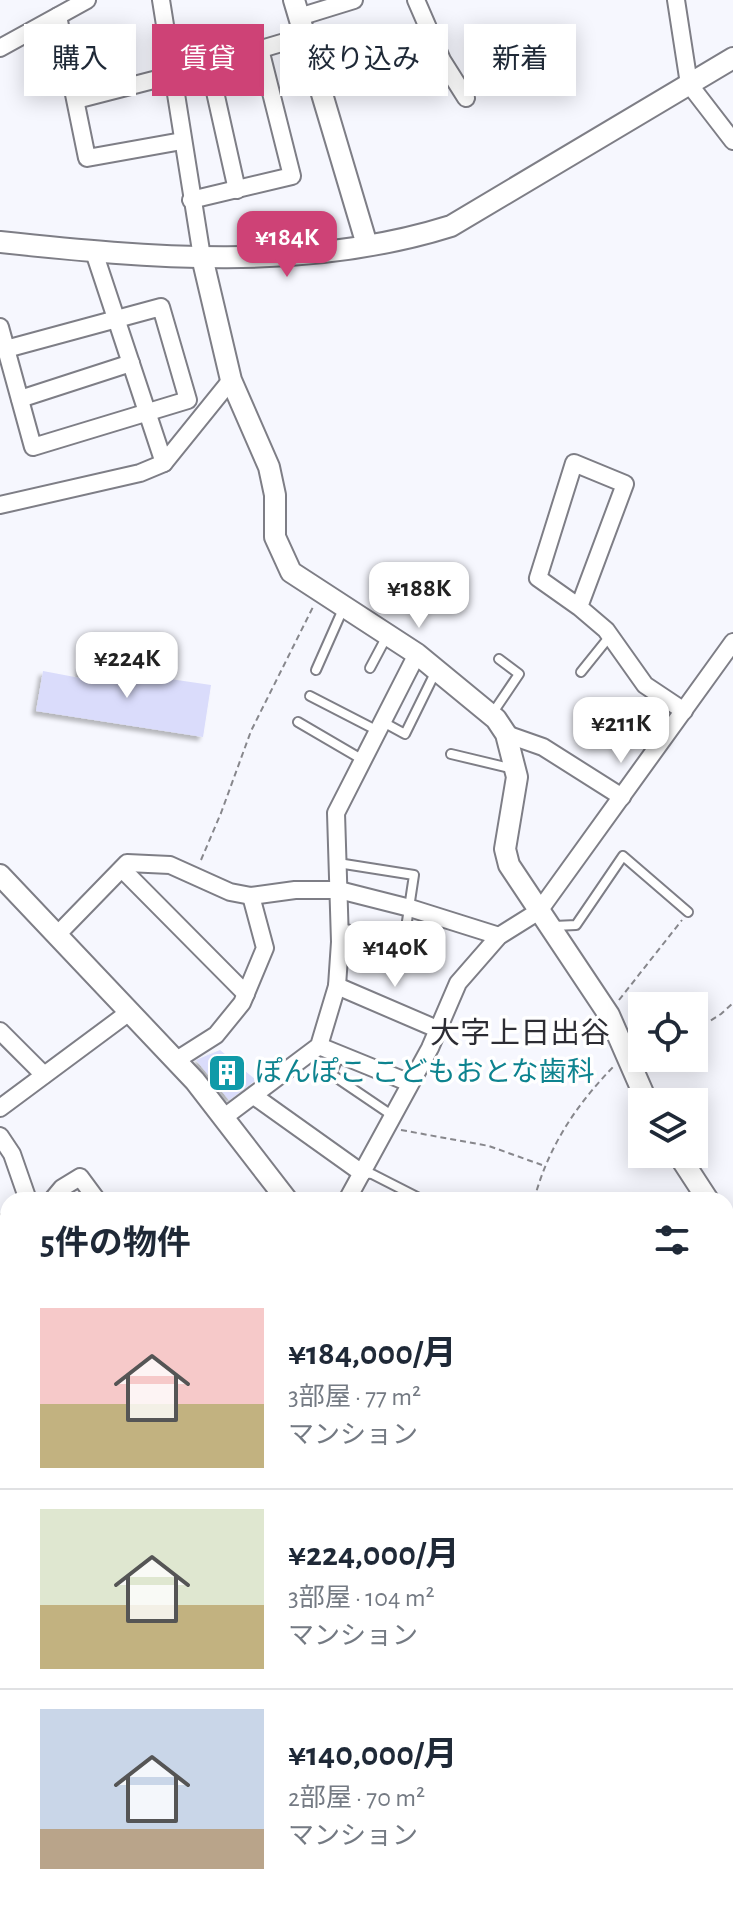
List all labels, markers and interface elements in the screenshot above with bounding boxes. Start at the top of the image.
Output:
chip: 購入 [24,24,136,96]
chip: 賃貸 [152,24,264,96]
chip: 絞り込み [280,24,448,96]
chip: 新着 [464,24,576,96]
pin: ¥184K [231,211,343,279]
text: ¥184K [255,224,319,250]
pin: ¥188K [363,562,475,630]
text: ¥188K [387,575,451,601]
pin: ¥224K [71,632,183,700]
text: ¥224K [94,645,160,671]
pin: ¥211K [565,697,677,765]
text: ¥211K [591,710,651,736]
pin: ¥140K [339,921,451,989]
text: ¥140K [363,934,427,960]
map controls [628,992,708,1168]
button: locate [628,992,708,1072]
district label: 大字上日出谷 [430,1017,610,1049]
building icon: ぽんぽこ こどもおとな歯科 [206,1052,248,1094]
place label: ぽんぽこ こどもおとな歯科 [255,1056,595,1087]
button: layers [628,1088,708,1168]
icon: filters [650,1218,694,1262]
text: 5件の物件 [40,1227,191,1261]
text: ¥184,000/月 [288,1337,457,1371]
icon: home [104,1340,200,1436]
text: 3部屋 · 77 m² [288,1384,421,1410]
text: マンション [288,1422,418,1448]
text: ¥224,000/月 [288,1538,460,1572]
icon: home [104,1541,200,1637]
text: 3部屋 · 104 m² [288,1585,435,1611]
text: マンション [288,1623,418,1649]
text: ¥140,000/月 [288,1738,458,1772]
icon: home [104,1741,200,1837]
text: 2部屋 · 70 m² [288,1785,425,1811]
text: マンション [288,1823,418,1849]

